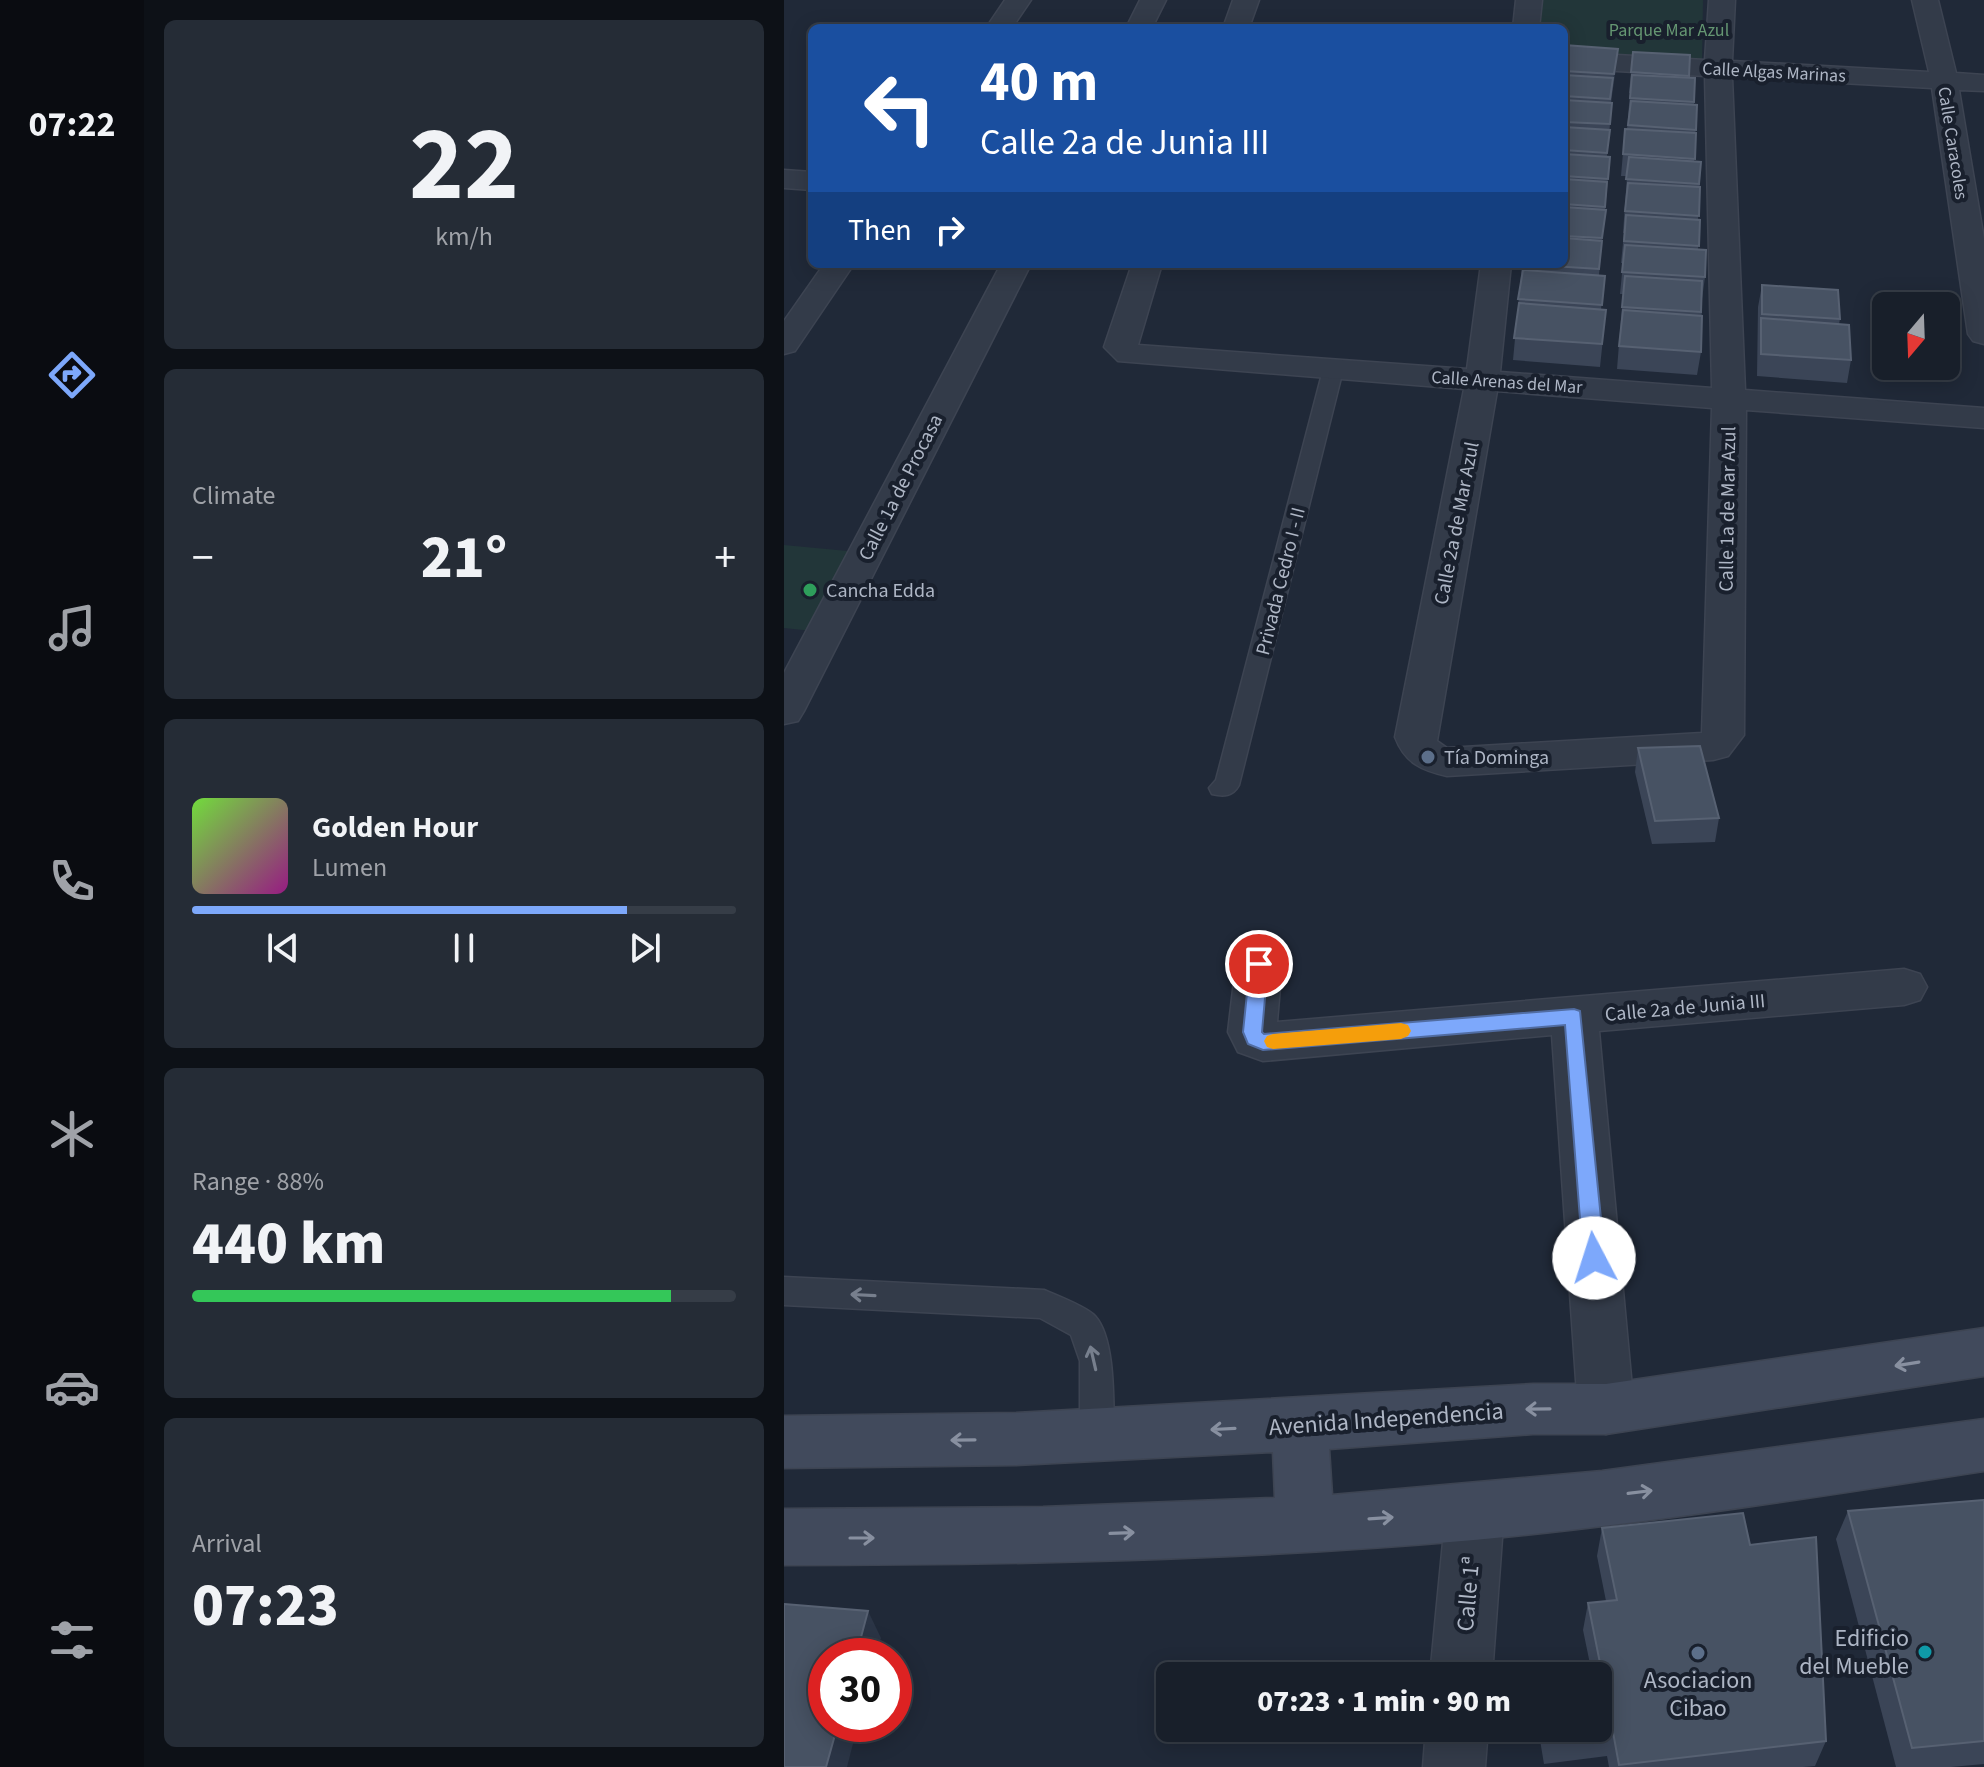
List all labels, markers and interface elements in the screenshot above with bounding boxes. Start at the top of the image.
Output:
park label: Parque Mar Azul [1609,18,1729,43]
text: 40 m [980,43,1098,122]
icon: left [848,56,952,160]
street label: Calle Algas Marinas [1702,56,1846,89]
street label: Calle Caracoles [1931,85,1974,201]
text: 22 [409,92,519,240]
text: 07:22 [29,99,115,150]
text: Calle 2a de Junia III [980,117,1270,168]
icon: right [928,208,972,252]
text: Then [848,209,912,252]
text: km/h [435,218,493,255]
north arrow [1872,292,1960,380]
map controls [1872,292,1960,380]
icon: directions [44,347,100,403]
street label: Calle Arenas del Mar [1431,365,1584,400]
street label: Calle 1a de Procasa [852,409,950,566]
street label: Calle 1a de Mar Azul [1713,426,1743,592]
street label: Calle 2a de Mar Azul [1427,439,1487,607]
text: Climate [192,477,276,514]
street label: Privada Cedro I - II [1249,504,1313,658]
text: 21° [421,516,507,601]
text: − [192,527,214,590]
text: + [714,527,736,590]
place label: Cancha Edda [826,577,935,605]
marker: Cancha Edda [801,581,819,599]
icon: music [44,600,100,656]
place label: Tía Dominga [1444,744,1549,772]
marker: Tía Dominga [1419,748,1437,766]
text: Golden Hour [312,806,478,849]
text: Lumen [312,849,387,886]
icon: phone [44,853,100,909]
icon: previous [261,926,305,970]
icon: pause [442,926,486,970]
icon: next [623,926,667,970]
pin [1225,930,1293,998]
icon: arrive [1237,942,1281,986]
street label: Calle 2a de Junia III [1604,987,1766,1029]
icon: climate [44,1106,100,1162]
text: Range · 88% [192,1163,324,1200]
text: 440 km [192,1202,385,1287]
position arrow [1552,1216,1636,1300]
one-way arrow [850,1287,877,1302]
one-way arrow [1085,1345,1100,1371]
one-way arrow [1895,1357,1920,1372]
icon: car [44,1359,100,1415]
street label: Avenida Independencia [1267,1394,1505,1445]
one-way arrow [1525,1402,1552,1417]
one-way arrow [1210,1422,1237,1437]
one-way arrow [950,1432,977,1447]
one-way arrow [1626,1485,1653,1500]
one-way arrow [1367,1510,1394,1525]
text: Arrival [192,1525,262,1562]
one-way arrow [1108,1525,1135,1540]
one-way arrow [848,1530,875,1546]
street label: Calle 1ª [1448,1555,1489,1633]
text: 07:23 [192,1564,339,1649]
icon: filters [44,1612,100,1668]
place label: Edificio del Mueble [1799,1621,1909,1684]
speed limit sign: 30 [808,1638,912,1742]
marker: Edificio del Mueble [1916,1643,1934,1661]
marker: Asociacion Cibao [1689,1644,1707,1662]
place label: Asociacion Cibao [1644,1663,1752,1726]
text: 07:23 · 1 min · 90 m [1257,1680,1511,1723]

